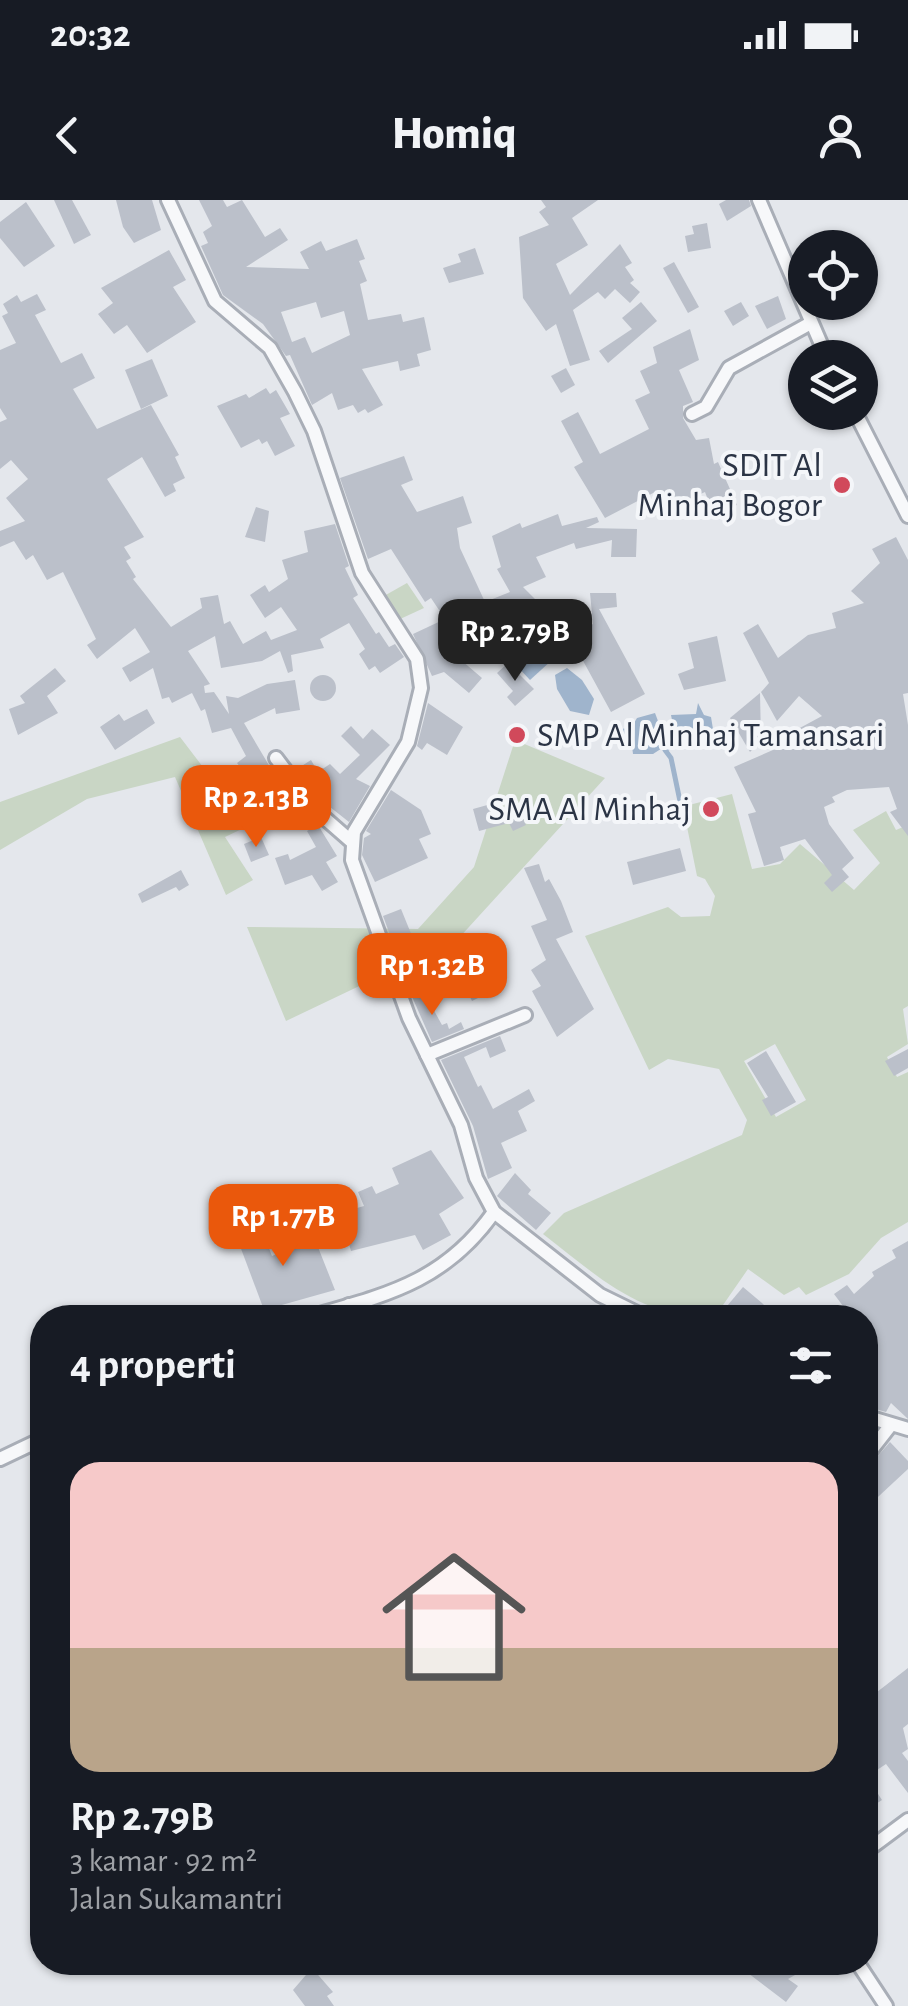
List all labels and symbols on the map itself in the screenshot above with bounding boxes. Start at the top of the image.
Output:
place label: SDIT Al Minhaj Bogor [638,448,823,523]
marker: SDIT Al Minhaj Bogor [831,474,853,496]
pin: Rp 2.79B [412,599,618,684]
place label: SMP Al Minhaj Tamansari [537,718,884,753]
marker: SMP Al Minhaj Tamansari [506,724,528,746]
pin: Rp 2.13B [153,765,359,850]
place label: SMA Al Minhaj [488,792,691,827]
marker: SMA Al Minhaj [700,798,722,820]
pin: Rp 1.32B [329,933,535,1018]
pin: Rp 1.77B [180,1184,386,1269]

